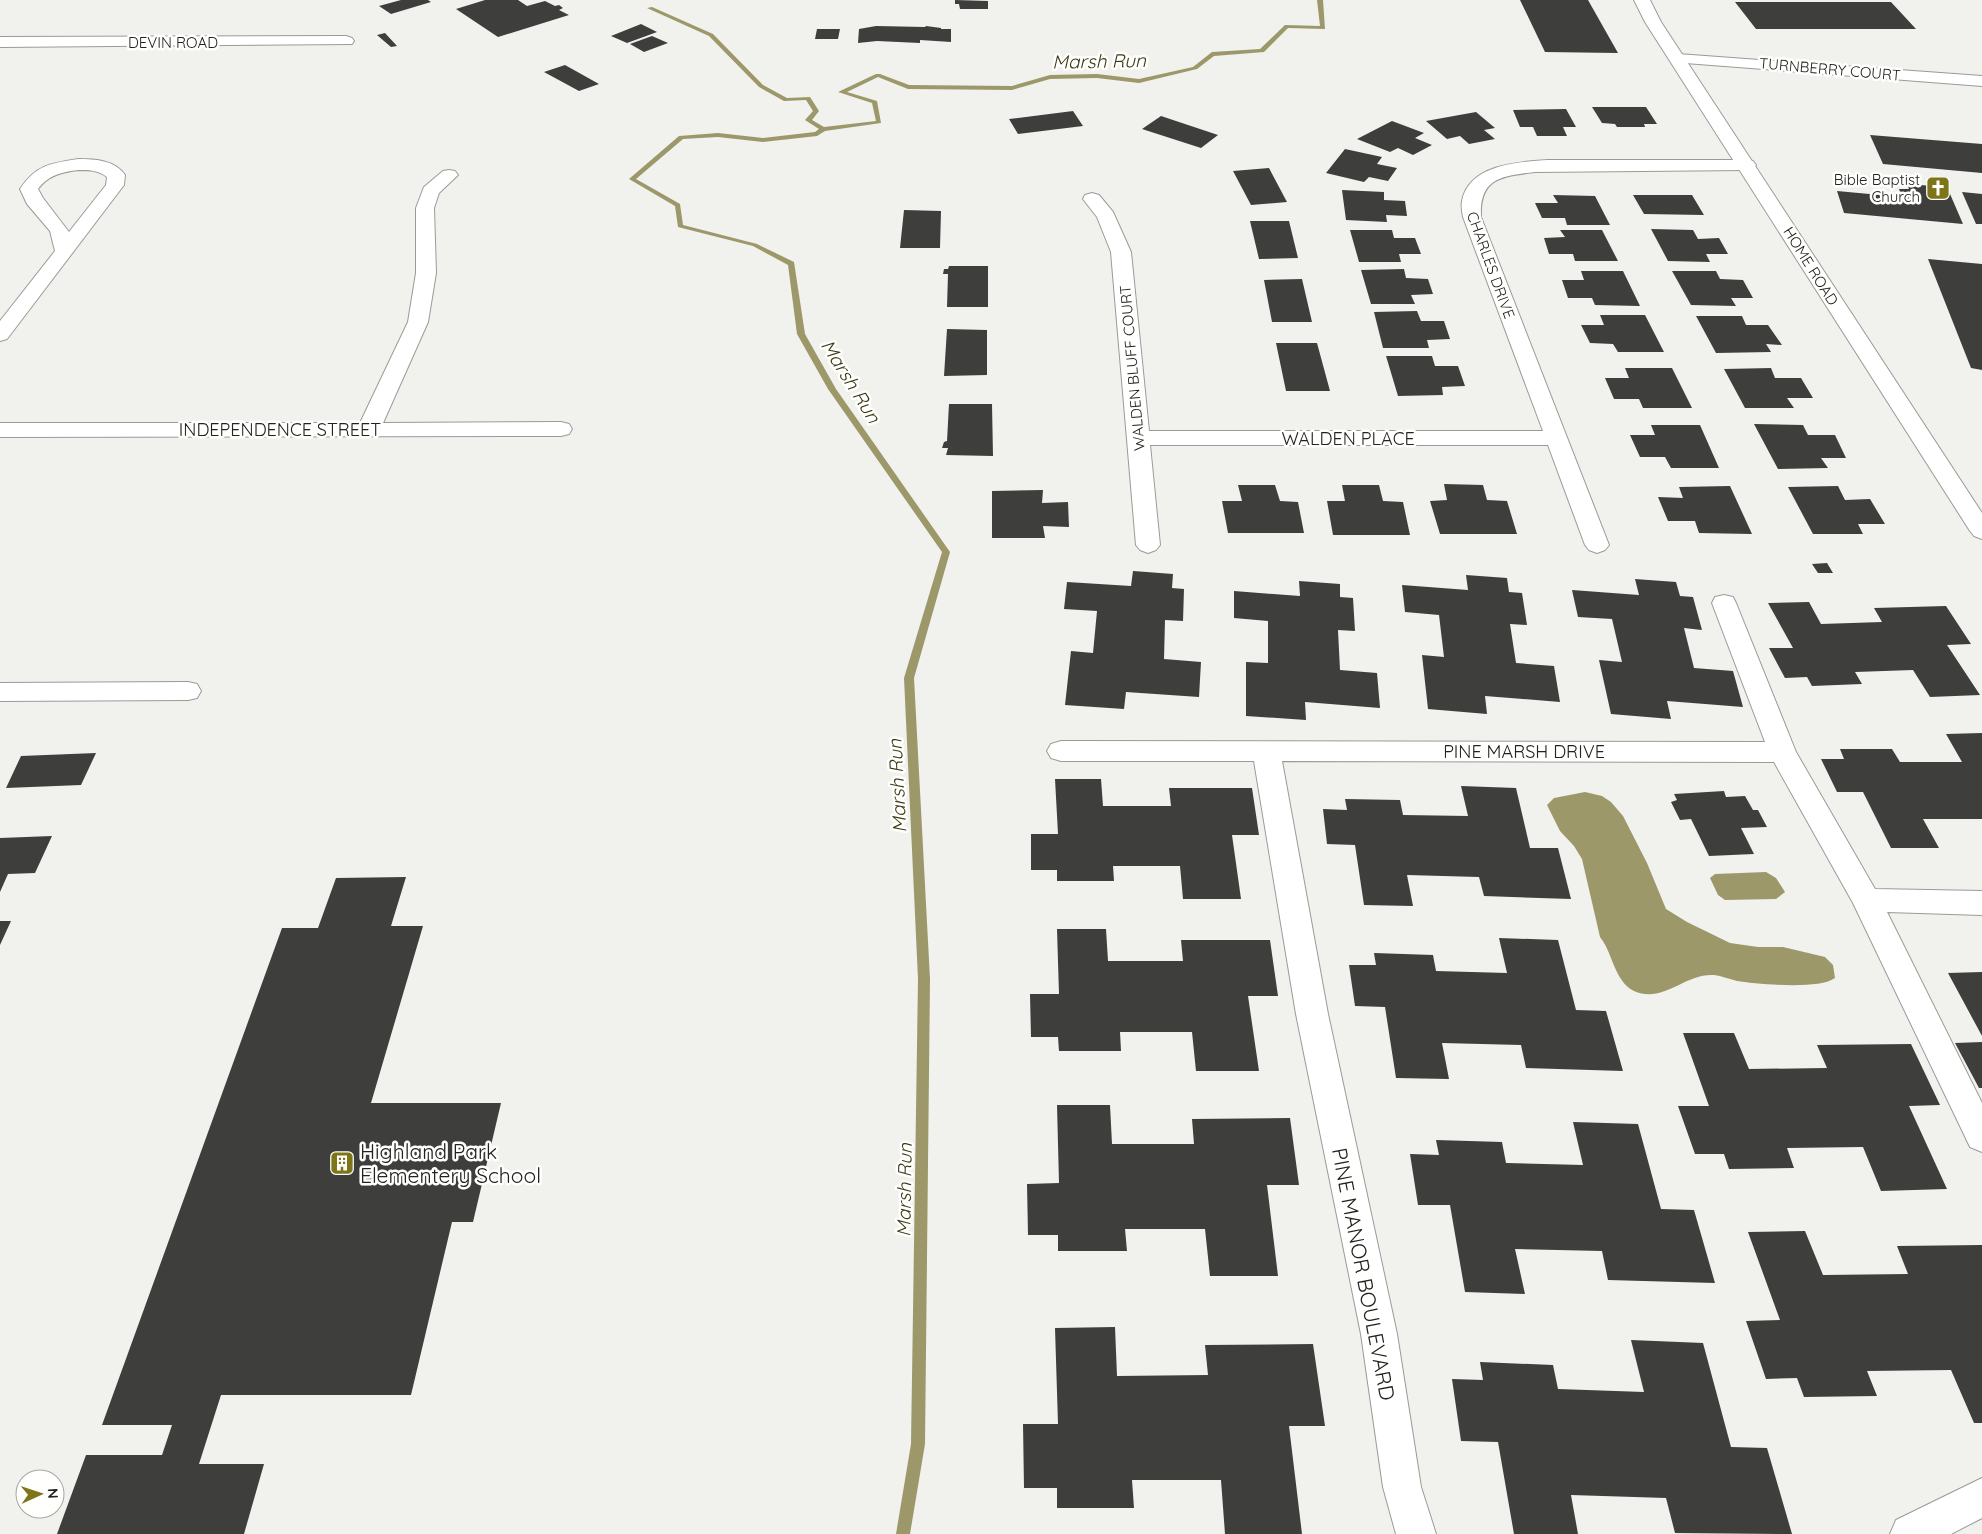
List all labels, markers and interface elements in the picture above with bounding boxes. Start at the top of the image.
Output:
street label: DEVIN ROAD [128,33,218,52]
water label: Marsh Run [1052,48,1147,74]
street label: TURNBERRY COURT [1758,53,1902,85]
place label: Bible Baptist Church [1834,170,1920,206]
church icon: Bible Baptist Church [1925,175,1951,201]
street label: CHARLES DRIVE [1463,209,1519,321]
street label: HOME ROAD [1779,223,1843,309]
street label: WALDEN BLUFF COURT [1115,284,1149,452]
water label: Marsh Run [816,335,887,428]
street label: INDEPENDENCE STREET [179,418,381,441]
street label: WALDEN PLACE [1281,427,1415,450]
water label: Marsh Run [883,738,911,833]
street label: PINE MARSH DRIVE [1443,740,1605,763]
place label: Highland Park Elementery School [360,1138,541,1188]
water label: Marsh Run [891,1142,917,1237]
street label: PINE MANOR BOULEVARD [1327,1146,1401,1402]
building icon: Highland Park Elementery School [329,1150,355,1176]
north arrow [15,1469,65,1519]
text: N [44,1488,62,1499]

